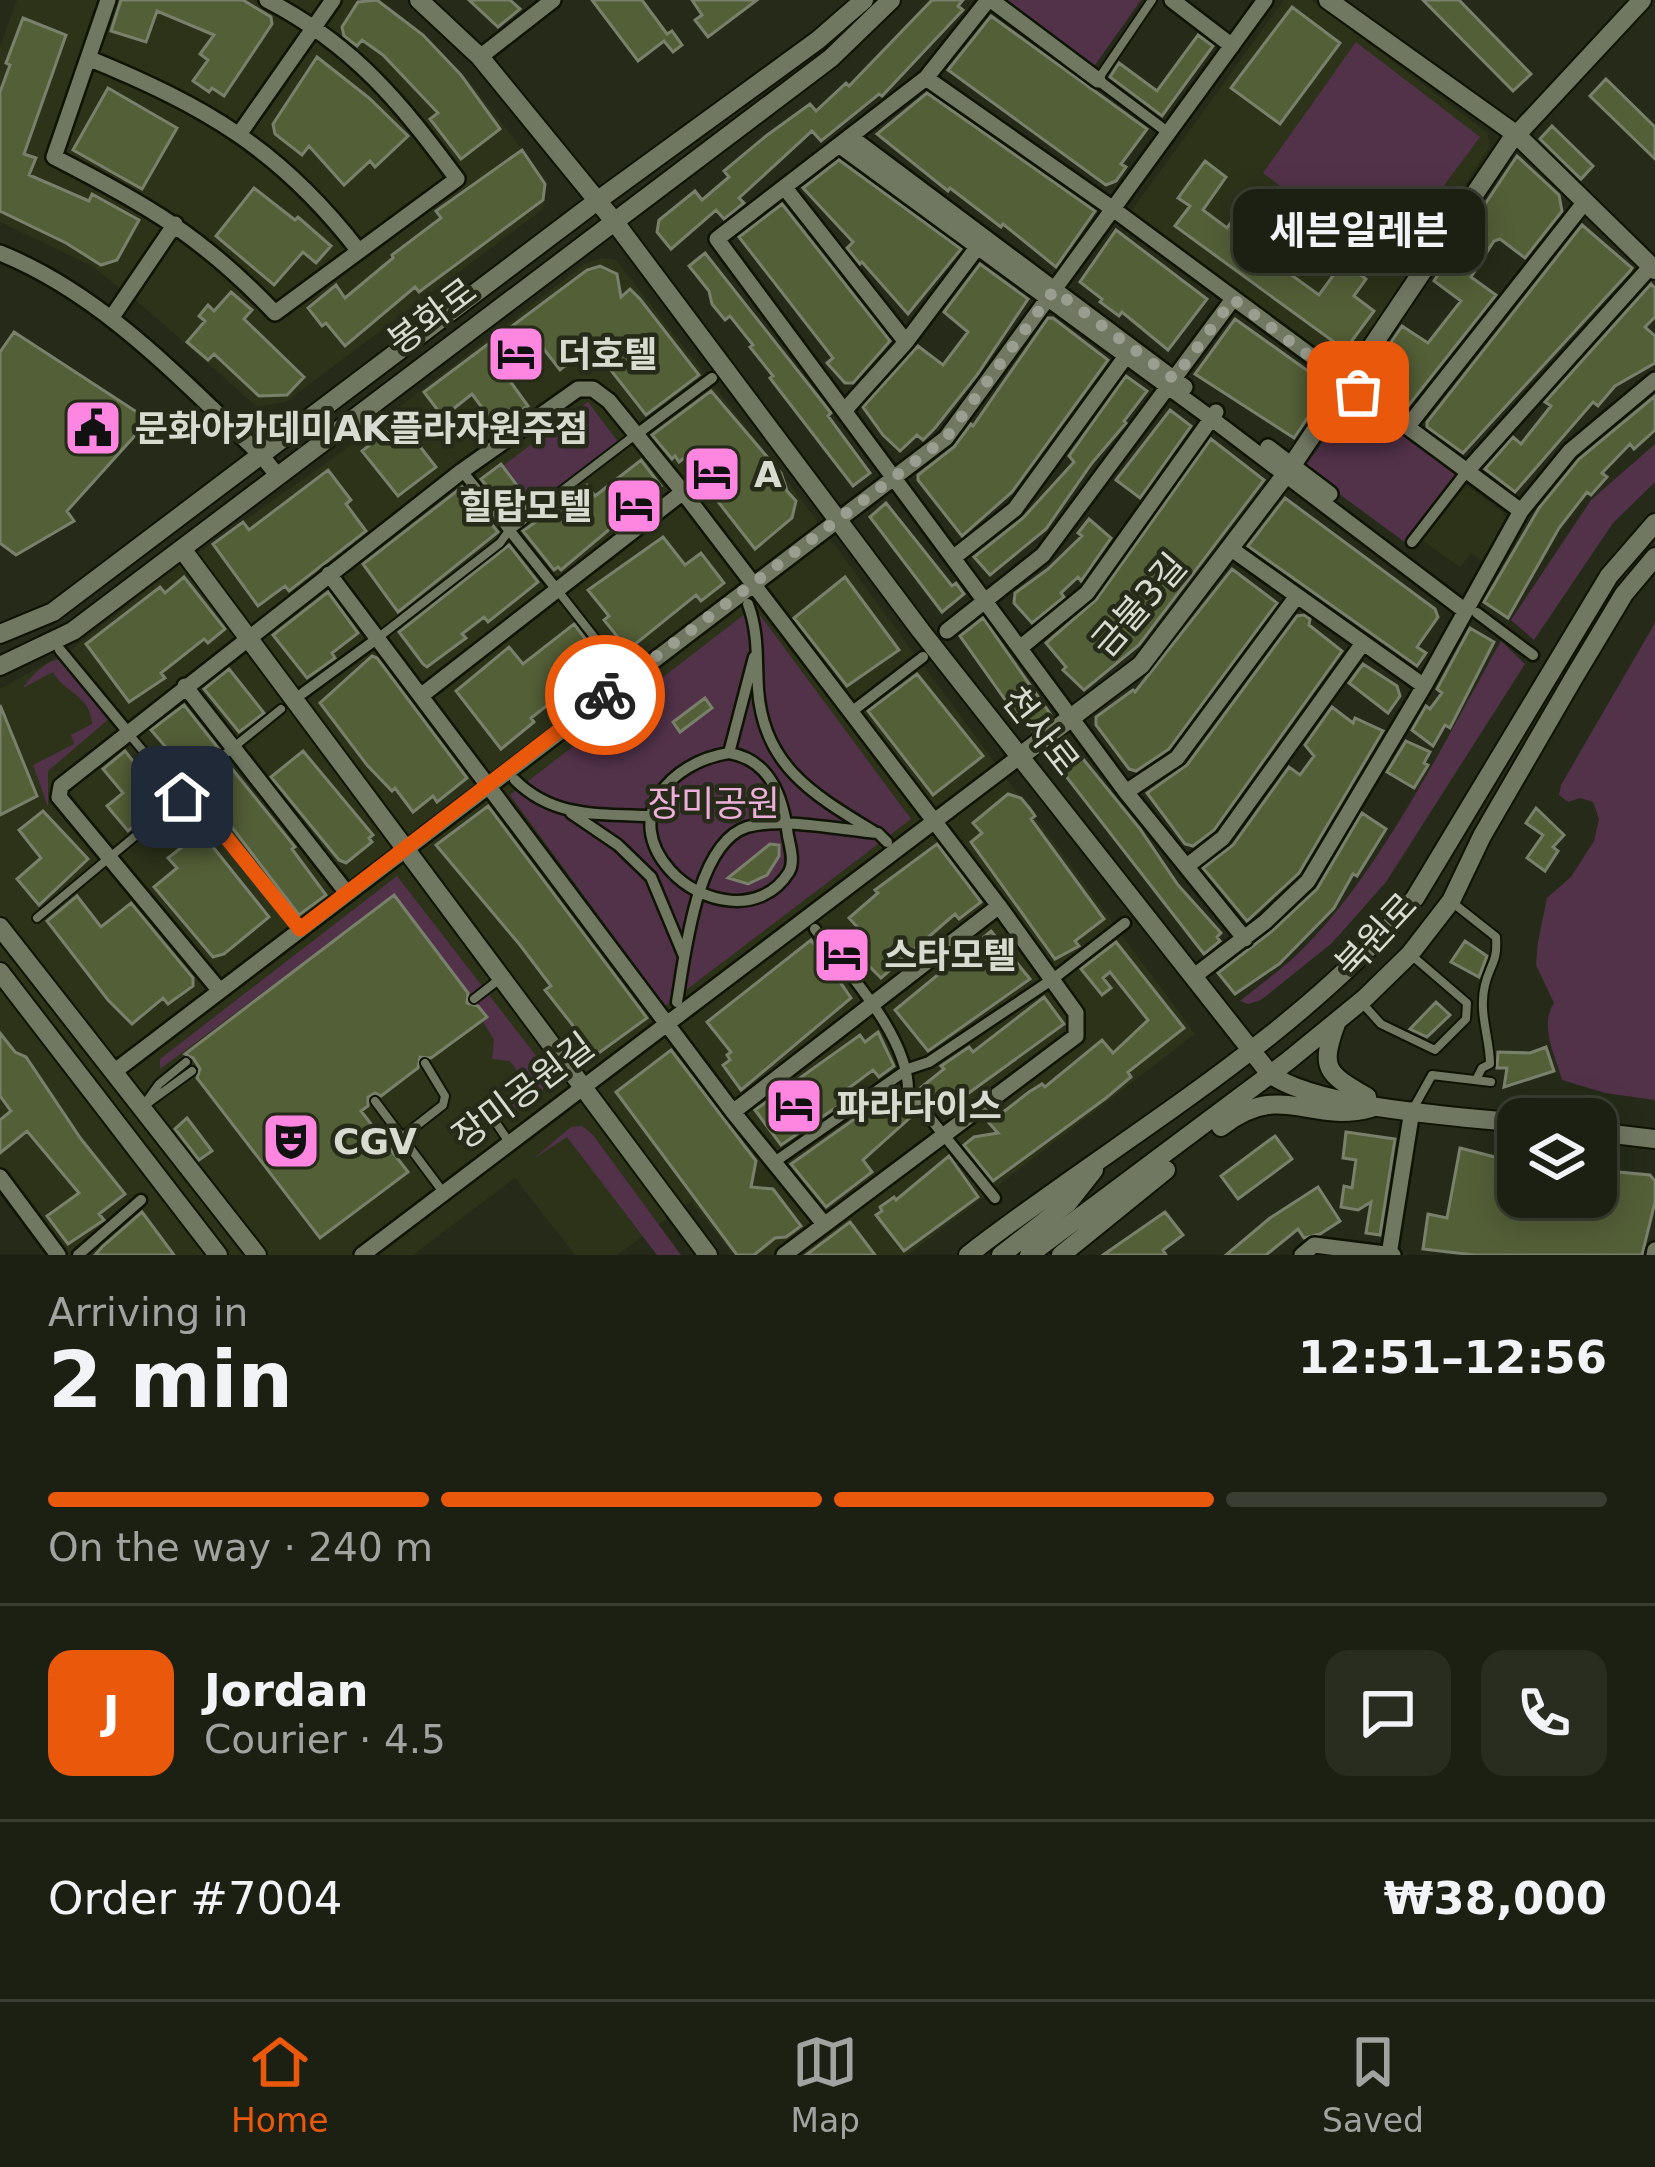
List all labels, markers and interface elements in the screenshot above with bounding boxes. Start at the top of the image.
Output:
callout: 세븐일레븐 [1232,188,1484,272]
text: 세븐일레븐 [1269,208,1449,253]
street label: 봉화로 [380,270,484,362]
hotel icon: 더호텔 [485,323,547,385]
place label: 더호텔 [558,334,657,375]
pin [1307,341,1409,443]
icon: bag [1325,359,1391,425]
public building icon: 문화아카데미AK플라자원주점 [62,397,124,459]
place label: 문화아카데미AK플라자원주점 [135,408,588,449]
hotel icon: A [681,443,743,505]
place label: A [754,454,782,495]
hotel icon: 힐탑모텔 [603,475,665,537]
place label: 힐탑모텔 [460,486,592,527]
street label: 금불3길 [1083,545,1195,665]
courier [545,635,665,755]
icon: bike [572,662,638,728]
street label: 천사로 [994,679,1088,783]
pin [131,746,233,848]
icon: home [149,764,215,830]
park label: 장미공원 [648,783,780,824]
street label: 북원로 [1327,885,1425,985]
hotel icon: 스타모텔 [811,924,873,986]
place label: 스타모텔 [884,935,1016,976]
street label: 장미공원길 [445,1025,601,1157]
hotel icon: 파라다이스 [763,1075,825,1137]
place label: 파라다이스 [836,1086,1002,1127]
map controls [1497,1098,1617,1218]
button: layers [1497,1098,1617,1218]
theatre icon: CGV [260,1110,322,1172]
place label: CGV [333,1121,417,1162]
text: Arriving in [48,1290,248,1335]
text: 12:51–12:56 [1298,1331,1607,1384]
text: 2 min [48,1335,293,1425]
text: On the way · 240 m [48,1525,433,1570]
button: chat [1325,1650,1451,1776]
button: phone [1481,1650,1607,1776]
text: Jordan [204,1664,368,1717]
text: J [103,1686,119,1739]
text: Courier · 4.5 [204,1717,446,1762]
text: Order #7004 [48,1872,342,1925]
text: ₩38,000 [1384,1872,1607,1925]
tab: Home [231,2029,328,2140]
tab: Map [790,2029,860,2140]
tab: Saved [1322,2029,1424,2140]

